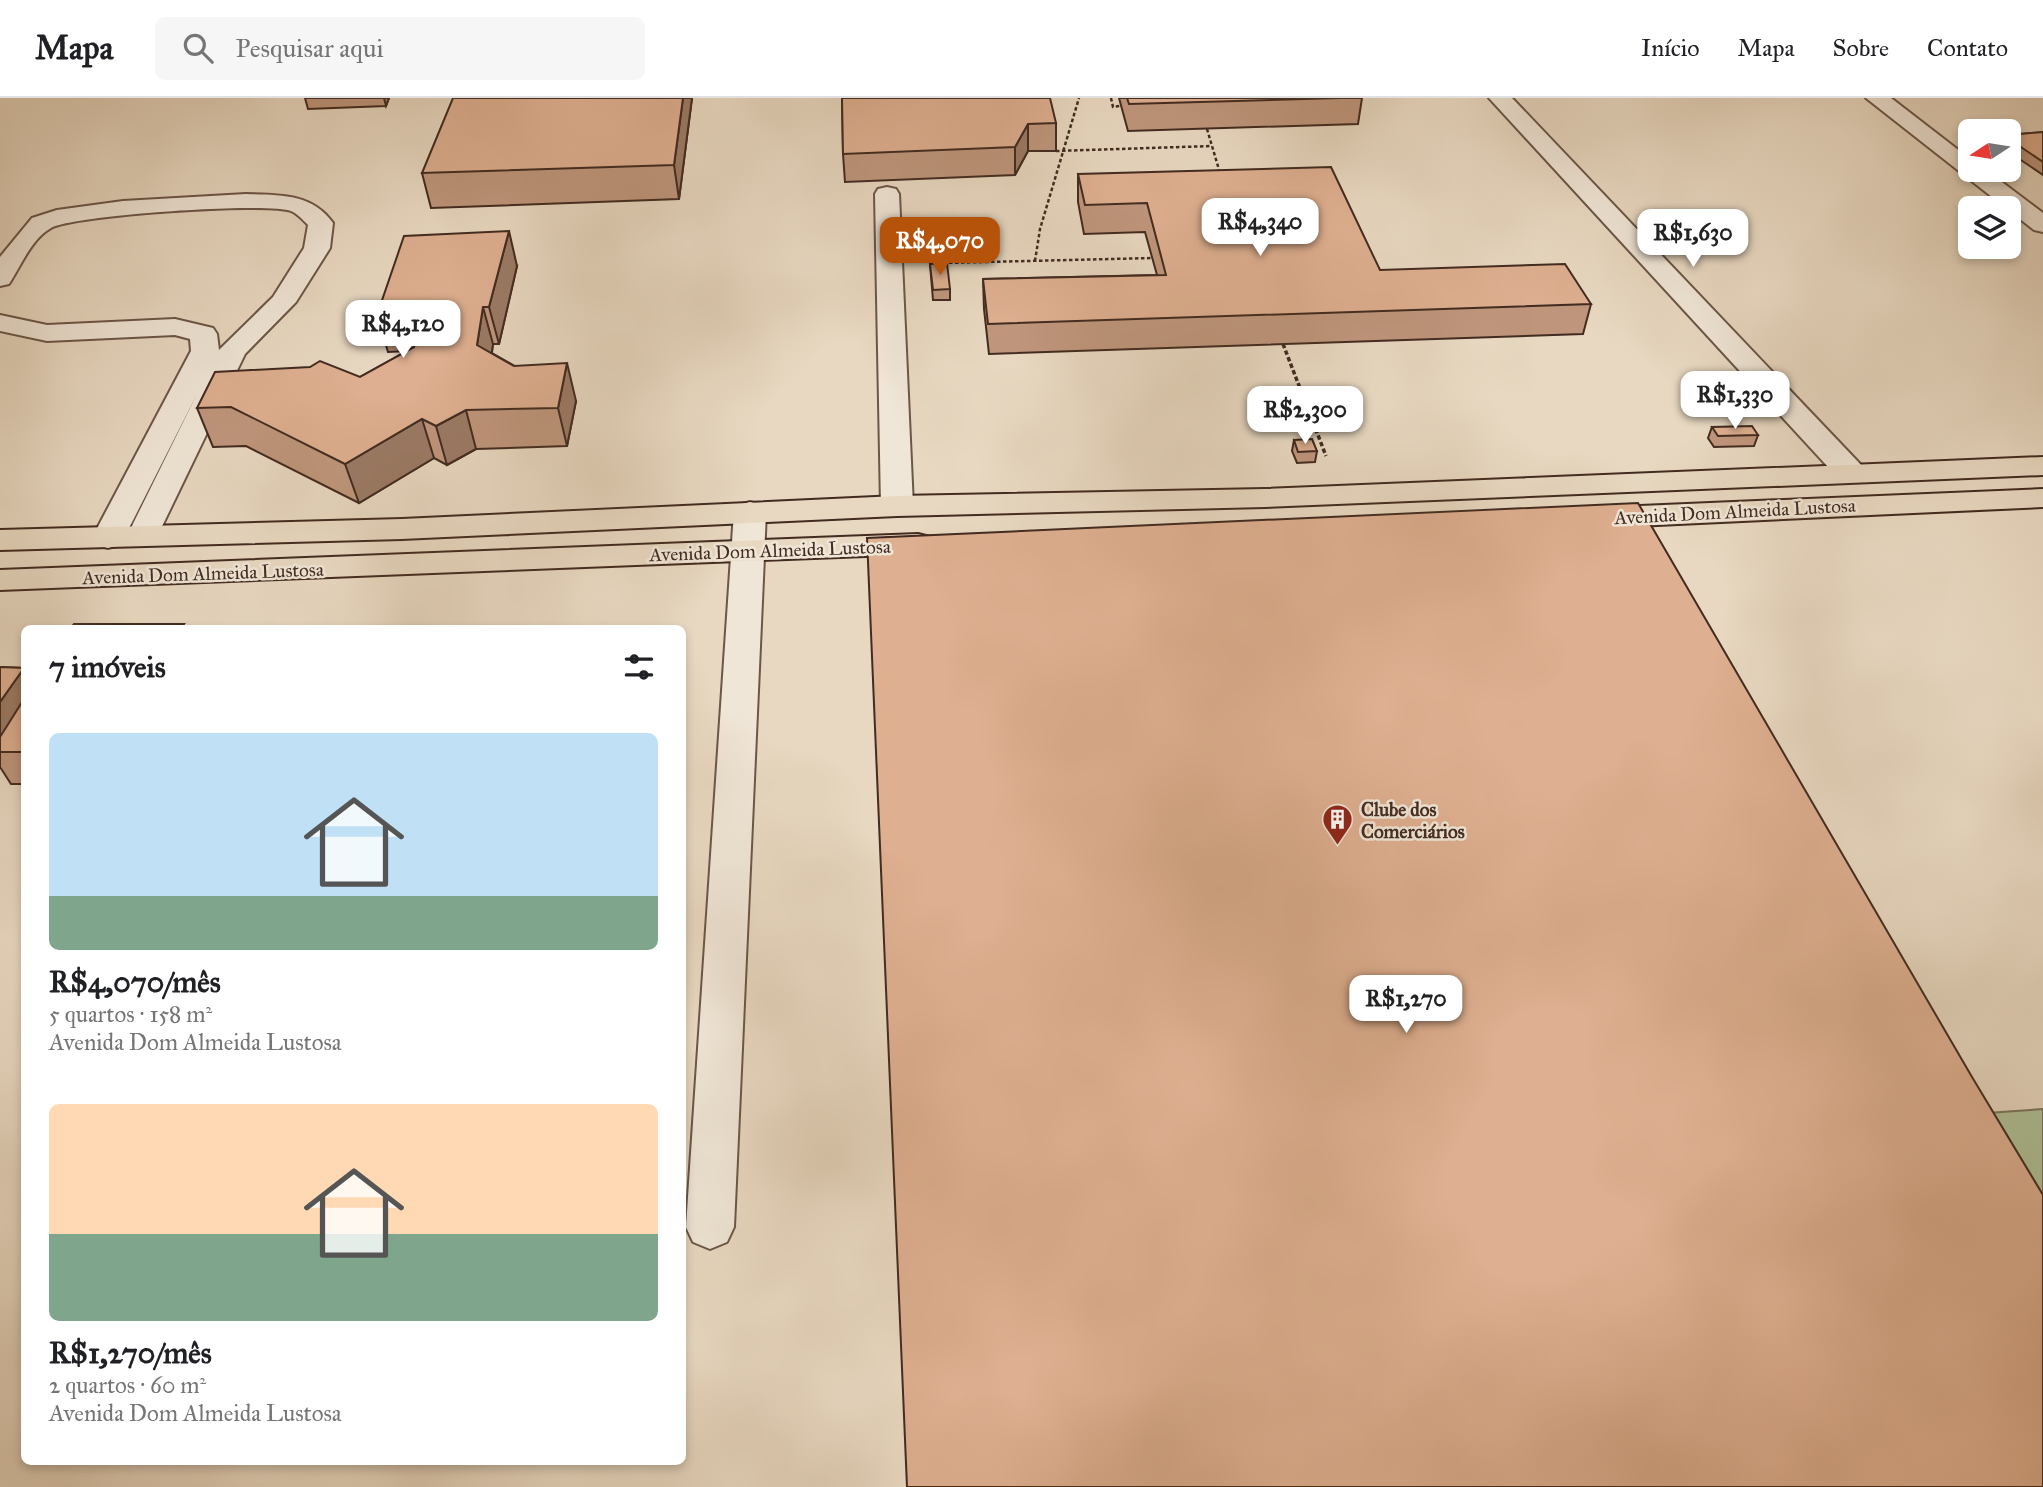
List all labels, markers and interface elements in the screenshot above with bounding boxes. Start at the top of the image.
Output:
search box [155,17,645,80]
text: Mapa [35,28,113,68]
icon: search [179,29,217,67]
text: Pesquisar aqui [235,32,384,64]
text: Início [1641,33,1700,63]
text: Mapa [1738,33,1795,63]
text: Sobre [1833,33,1889,63]
text: Contato [1927,33,2008,63]
north arrow [1958,119,2021,182]
map controls [1958,119,2021,259]
button: layers [1958,196,2021,259]
pin: R$4,340 [1195,198,1325,258]
text: R$4,340 [1218,207,1302,235]
pin: R$1,630 [1628,209,1758,269]
pin: R$4,070 [875,218,1005,277]
text: R$1,630 [1653,218,1733,246]
text: R$4,070 [896,226,984,254]
pin: R$4,120 [338,300,468,360]
text: R$4,120 [361,309,445,337]
pin: R$1,330 [1670,372,1800,431]
text: R$1,330 [1697,380,1773,408]
pin: R$2,300 [1240,386,1370,446]
text: R$2,300 [1263,395,1347,423]
street label: Avenida Dom Almeida Lustosa [1613,494,1857,529]
street label: Avenida Dom Almeida Lustosa [648,535,892,566]
street label: Avenida Dom Almeida Lustosa [81,558,325,589]
icon: filters [620,648,658,686]
text: 7 imóveis [49,649,166,685]
icon: home [291,779,417,905]
place label: Clube dos Comerciários [1361,798,1465,843]
building icon: Clube dos Comerciários [1321,803,1355,847]
text: R$4,070/mês [49,964,221,1000]
pin: R$1,270 [1341,976,1471,1035]
text: R$1,270 [1365,984,1447,1012]
text: 5 quartos · 158 m² [49,1000,212,1028]
text: Avenida Dom Almeida Lustosa [49,1028,342,1056]
icon: home [291,1150,417,1276]
text: R$1,270/mês [49,1335,212,1371]
text: 2 quartos · 60 m² [49,1371,206,1399]
text: Avenida Dom Almeida Lustosa [49,1399,342,1427]

